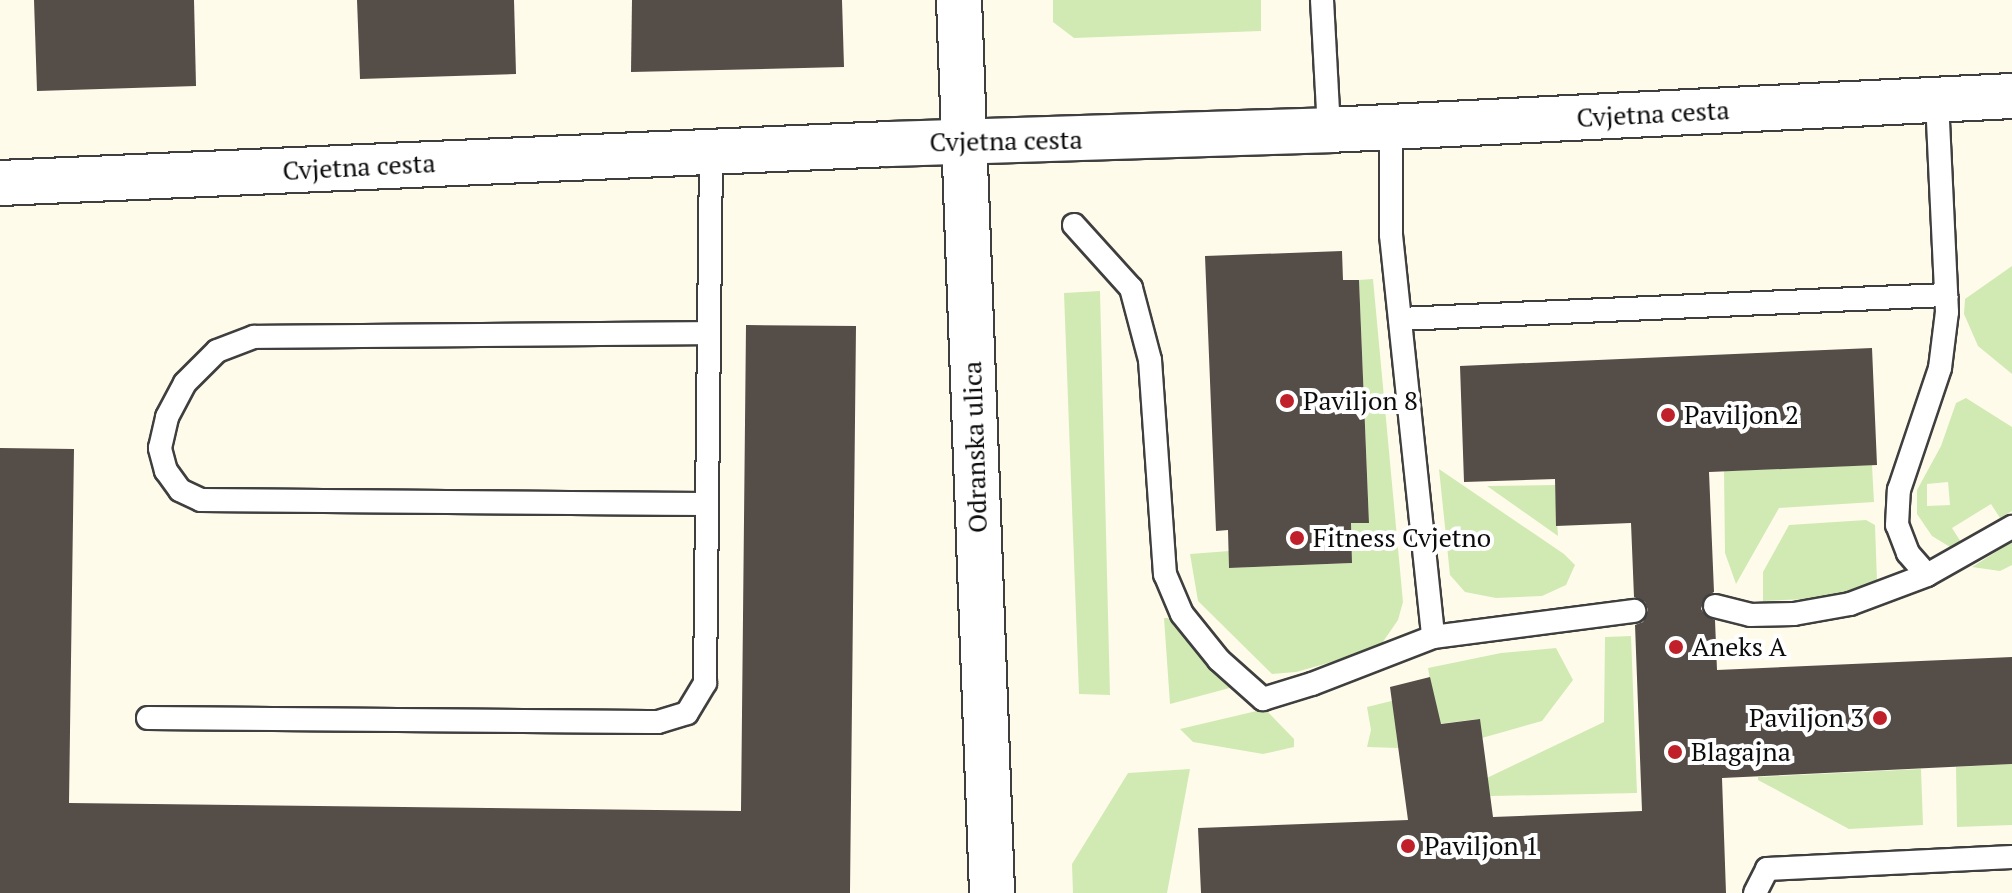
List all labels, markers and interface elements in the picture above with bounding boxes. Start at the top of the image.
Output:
street label: Cvjetna cesta [1576,94,1730,134]
street label: Cvjetna cesta [929,124,1083,158]
street label: Cvjetna cesta [282,147,436,187]
street label: Odranska ulica [956,360,994,534]
place label: Paviljon 8 [1303,385,1418,417]
marker: Paviljon 8 [1278,392,1296,410]
place label: Paviljon 2 [1684,399,1799,431]
marker: Paviljon 2 [1659,406,1677,424]
place label: Fitness Cvjetno [1313,522,1491,554]
marker: Fitness Cvjetno [1288,529,1306,547]
place label: Aneks A [1692,631,1787,663]
marker: Aneks A [1667,638,1685,656]
place label: Paviljon 3 [1749,702,1864,734]
marker: Paviljon 3 [1871,709,1889,727]
place label: Blagajna [1691,736,1791,768]
marker: Blagajna [1666,743,1684,761]
place label: Paviljon 1 [1424,830,1539,862]
marker: Paviljon 1 [1399,837,1417,855]

